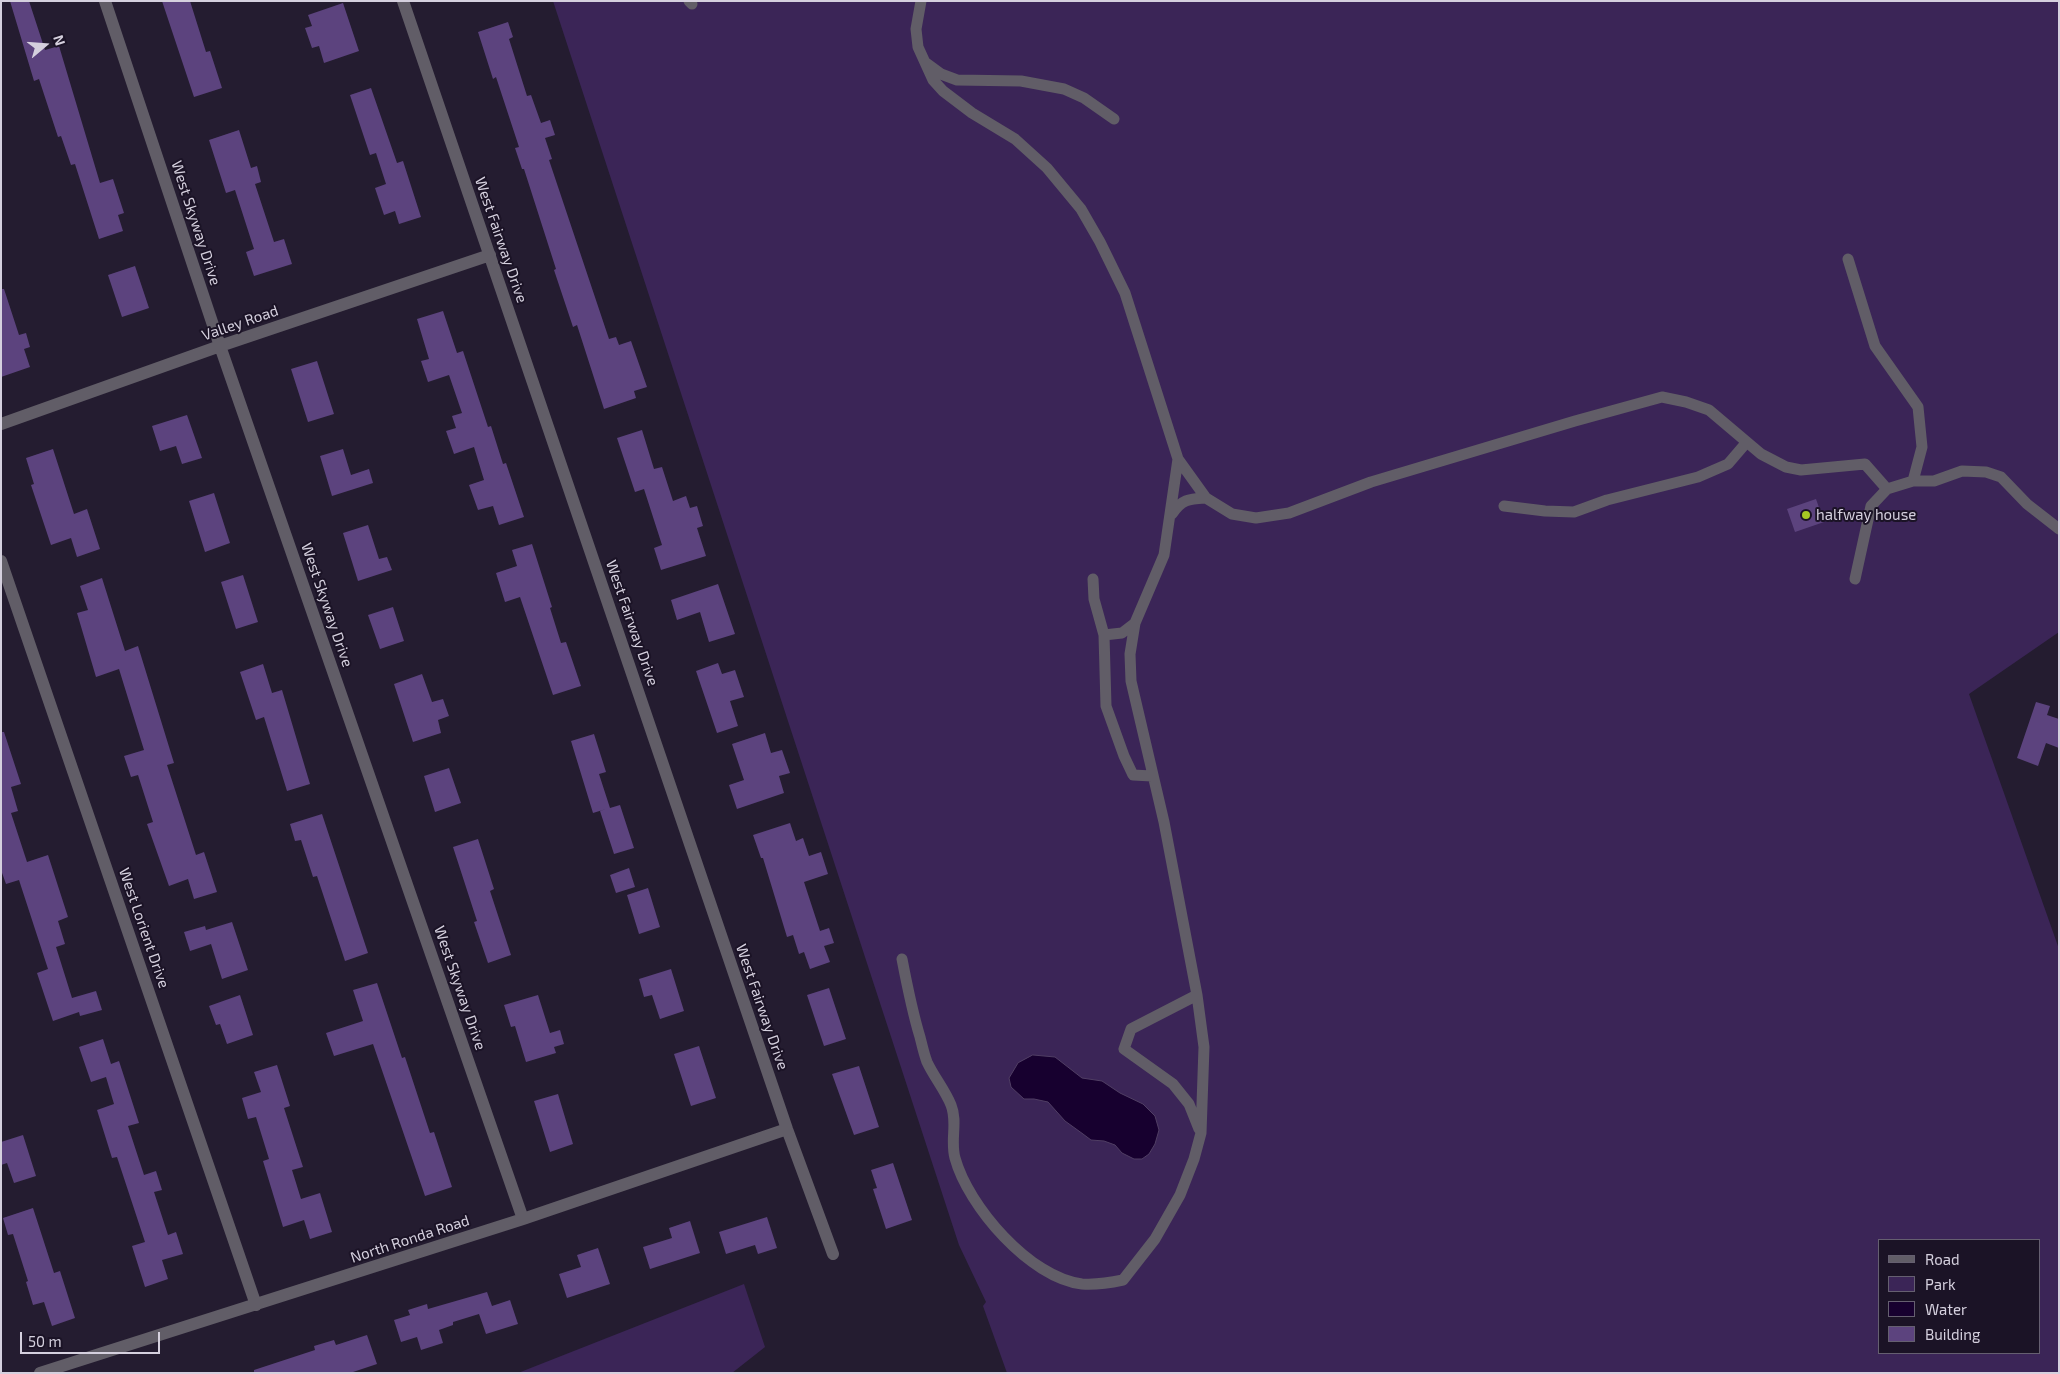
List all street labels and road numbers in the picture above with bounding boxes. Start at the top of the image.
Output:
street label: West Skyway Drive [167,158,225,288]
street label: West Fairway Drive [471,175,531,305]
street label: Valley Road [199,302,281,344]
street label: West Skyway Drive [297,541,357,669]
street label: West Fairway Drive [602,558,662,688]
street label: West Lorient Drive [115,865,173,991]
street label: West Skyway Drive [430,924,490,1052]
street label: West Fairway Drive [732,942,792,1072]
street label: North Ronda Road [348,1211,472,1267]

